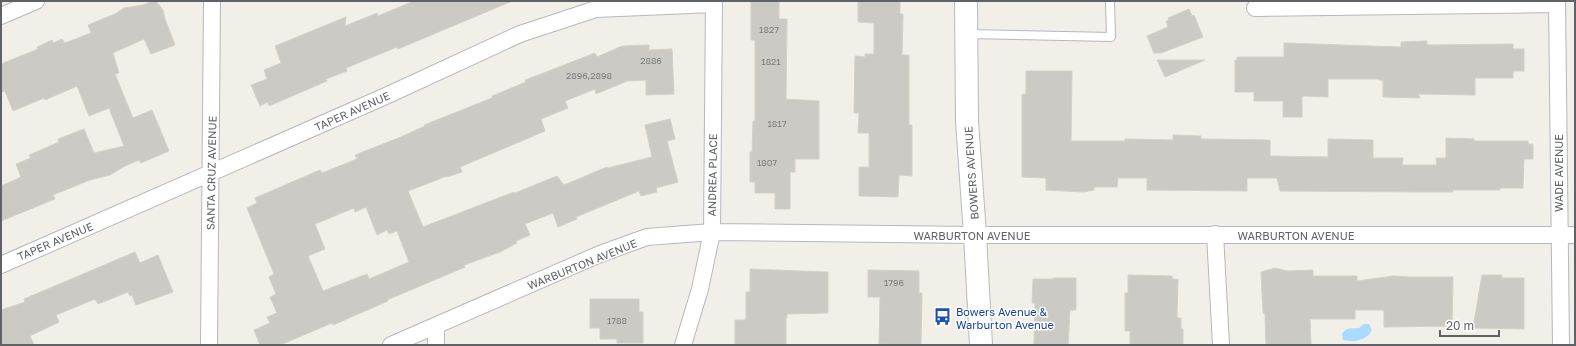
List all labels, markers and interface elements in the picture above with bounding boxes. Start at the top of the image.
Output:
house number: 1827 [759,24,779,35]
house number: 2886 [640,55,662,66]
house number: 1821 [761,56,781,67]
house number: 2896,2898 [566,70,612,81]
street label: TAPER AVENUE [312,88,392,133]
street label: SANTA CRUZ AVENUE [204,115,219,230]
house number: 1817 [768,118,787,129]
street label: BOWERS AVENUE [961,126,981,220]
street label: ANDREA PLACE [705,133,719,217]
street label: WADE AVENUE [1552,134,1565,212]
house number: 1807 [757,157,777,168]
street label: TAPER AVENUE [15,219,95,263]
street label: WARBURTON AVENUE [914,229,1031,242]
street label: WARBURTON AVENUE [1238,229,1355,242]
street label: WARBURTON AVENUE [525,236,639,292]
house number: 1796 [884,277,904,288]
place label: Bowers Avenue & Warburton Avenue [956,305,1054,331]
bus stop icon: Bowers Avenue & Warburton Avenue [933,307,953,327]
scale bar [1440,312,1499,338]
house number: 1788 [607,315,627,326]
text: 20 m [1446,318,1474,333]

